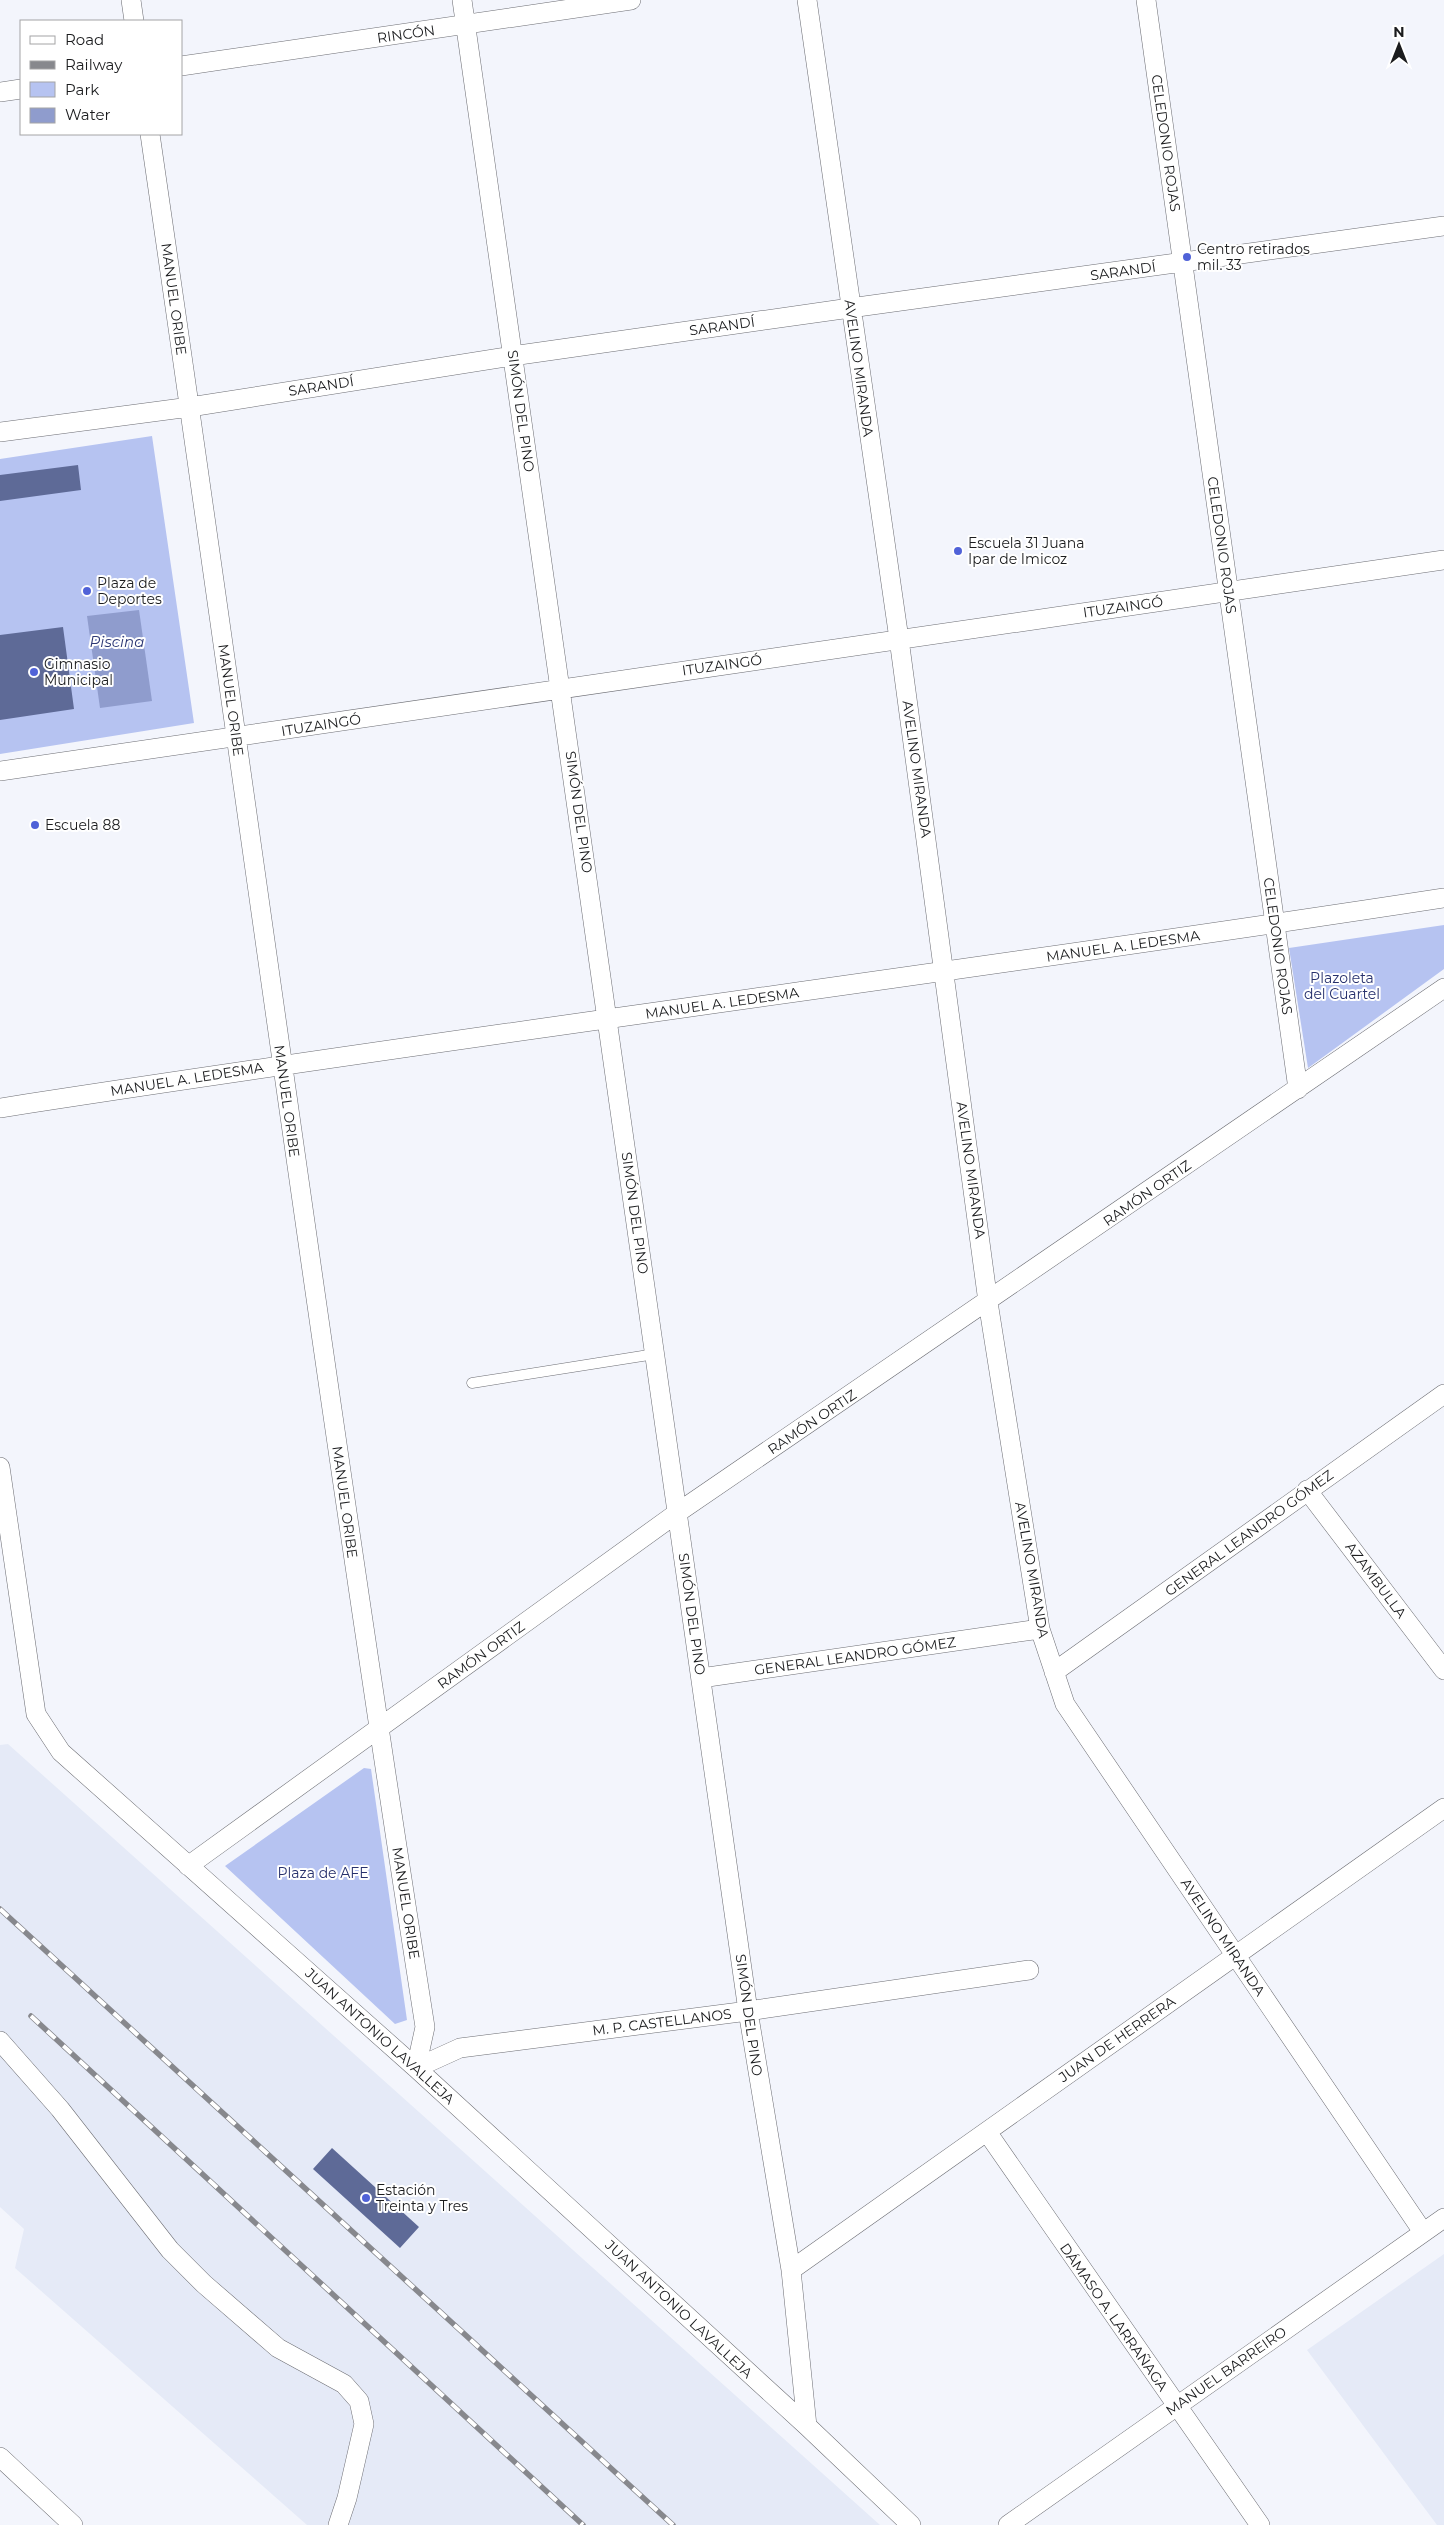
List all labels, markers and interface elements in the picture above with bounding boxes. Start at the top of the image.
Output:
legend [20,20,182,135]
north arrow [1374,20,1424,70]
street label: RINCÓN [376,21,436,47]
text: N [1393,23,1405,41]
text: Road [65,30,104,49]
text: Railway [65,55,123,74]
street label: CELEDONIO ROJAS [1147,73,1185,213]
text: Park [65,80,99,99]
text: Water [65,105,111,124]
place label: Centro retirados mil. 33 [1197,240,1310,274]
street label: MANUEL ORIBE [157,242,191,356]
marker: Centro retirados mil. 33 [1181,251,1193,263]
street label: SARANDÍ [1089,257,1158,285]
street label: AVELINO MIRANDA [840,298,878,439]
street label: SARANDÍ [688,312,757,340]
street label: SIMÓN DEL PINO [504,349,539,473]
street label: SARANDÍ [287,372,356,400]
street label: CELEDONIO ROJAS [1203,475,1241,615]
place label: Escuela 31 Juana Ipar de Imicoz [968,534,1085,568]
marker: Escuela 31 Juana Ipar de Imicoz [952,545,964,557]
place label: Plaza de Deportes [97,574,162,608]
marker: Plaza de Deportes [81,585,93,597]
street label: ITUZAINGÓ [1082,592,1164,622]
water label: Piscina [90,632,144,651]
street label: MANUEL ORIBE [214,643,248,757]
street label: ITUZAINGÓ [681,650,763,680]
place label: Gimnasio Municipal [44,655,113,689]
marker: Gimnasio Municipal [28,666,40,678]
street label: AVELINO MIRANDA [898,699,936,840]
street label: ITUZAINGÓ [280,710,362,740]
street label: SIMÓN DEL PINO [562,750,597,874]
place label: Escuela 88 [45,816,120,834]
marker: Escuela 88 [29,819,41,831]
street label: CELEDONIO ROJAS [1259,876,1297,1016]
street label: MANUEL A. LEDESMA [1045,926,1202,966]
park label: Plazoleta del Cuartel [1304,969,1380,1003]
street label: MANUEL A. LEDESMA [644,983,801,1023]
street label: MANUEL ORIBE [270,1044,304,1158]
street label: MANUEL A. LEDESMA [109,1058,266,1100]
street label: AVELINO MIRANDA [952,1100,990,1241]
street label: SIMÓN DEL PINO [618,1151,653,1275]
street label: RAMÓN ORTIZ [1099,1156,1195,1230]
street label: RAMÓN ORTIZ [764,1386,860,1458]
street label: MANUEL ORIBE [328,1445,362,1559]
street label: GENERAL LEANDRO GÓMEZ [1161,1466,1337,1600]
street label: AVELINO MIRANDA [1011,1500,1053,1641]
street label: AZAMBULLA [1342,1538,1411,1622]
street label: SIMÓN DEL PINO [675,1552,710,1676]
street label: RAMÓN ORTIZ [434,1617,528,1693]
street label: GENERAL LEANDRO GÓMEZ [753,1633,957,1679]
street label: MANUEL ORIBE [388,1846,424,1960]
park label: Plaza de AFE [277,1864,369,1882]
street label: AVELINO MIRANDA [1177,1875,1270,2000]
street label: SIMÓN DEL PINO [732,1953,767,2077]
street label: JUAN ANTONIO LAVALLEJA [301,1963,459,2109]
street label: JUAN DE HERRERA [1054,1991,1180,2087]
street label: M. P. CASTELLANOS [591,2005,733,2039]
place label: Estación Treinta y Tres [376,2181,468,2215]
marker: Estación Treinta y Tres [360,2192,372,2204]
street label: JUAN ANTONIO LAVALLEJA [601,2235,757,2383]
street label: DÁMASO A. LARRAÑAGA [1056,2239,1173,2395]
street label: MANUEL BARREIRO [1162,2322,1290,2419]

